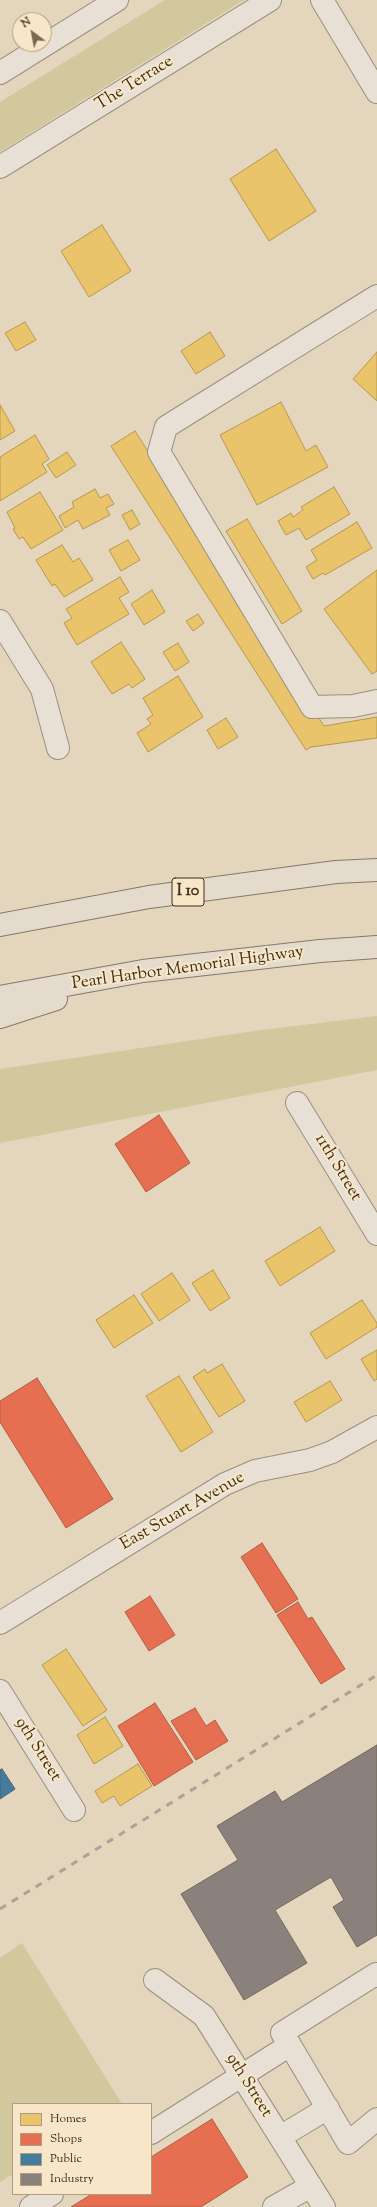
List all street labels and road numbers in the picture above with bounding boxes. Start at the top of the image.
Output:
street label: The Terrace [92,52,178,116]
road number: I 10 [172,878,204,906]
street label: Pearl Harbor Memorial Highway [71,943,305,995]
street label: 11th Street [309,1131,365,1205]
street label: East Stuart Avenue [117,1468,249,1556]
street label: 9th Street [9,1714,65,1786]
street label: 9th Street [220,2050,276,2122]

